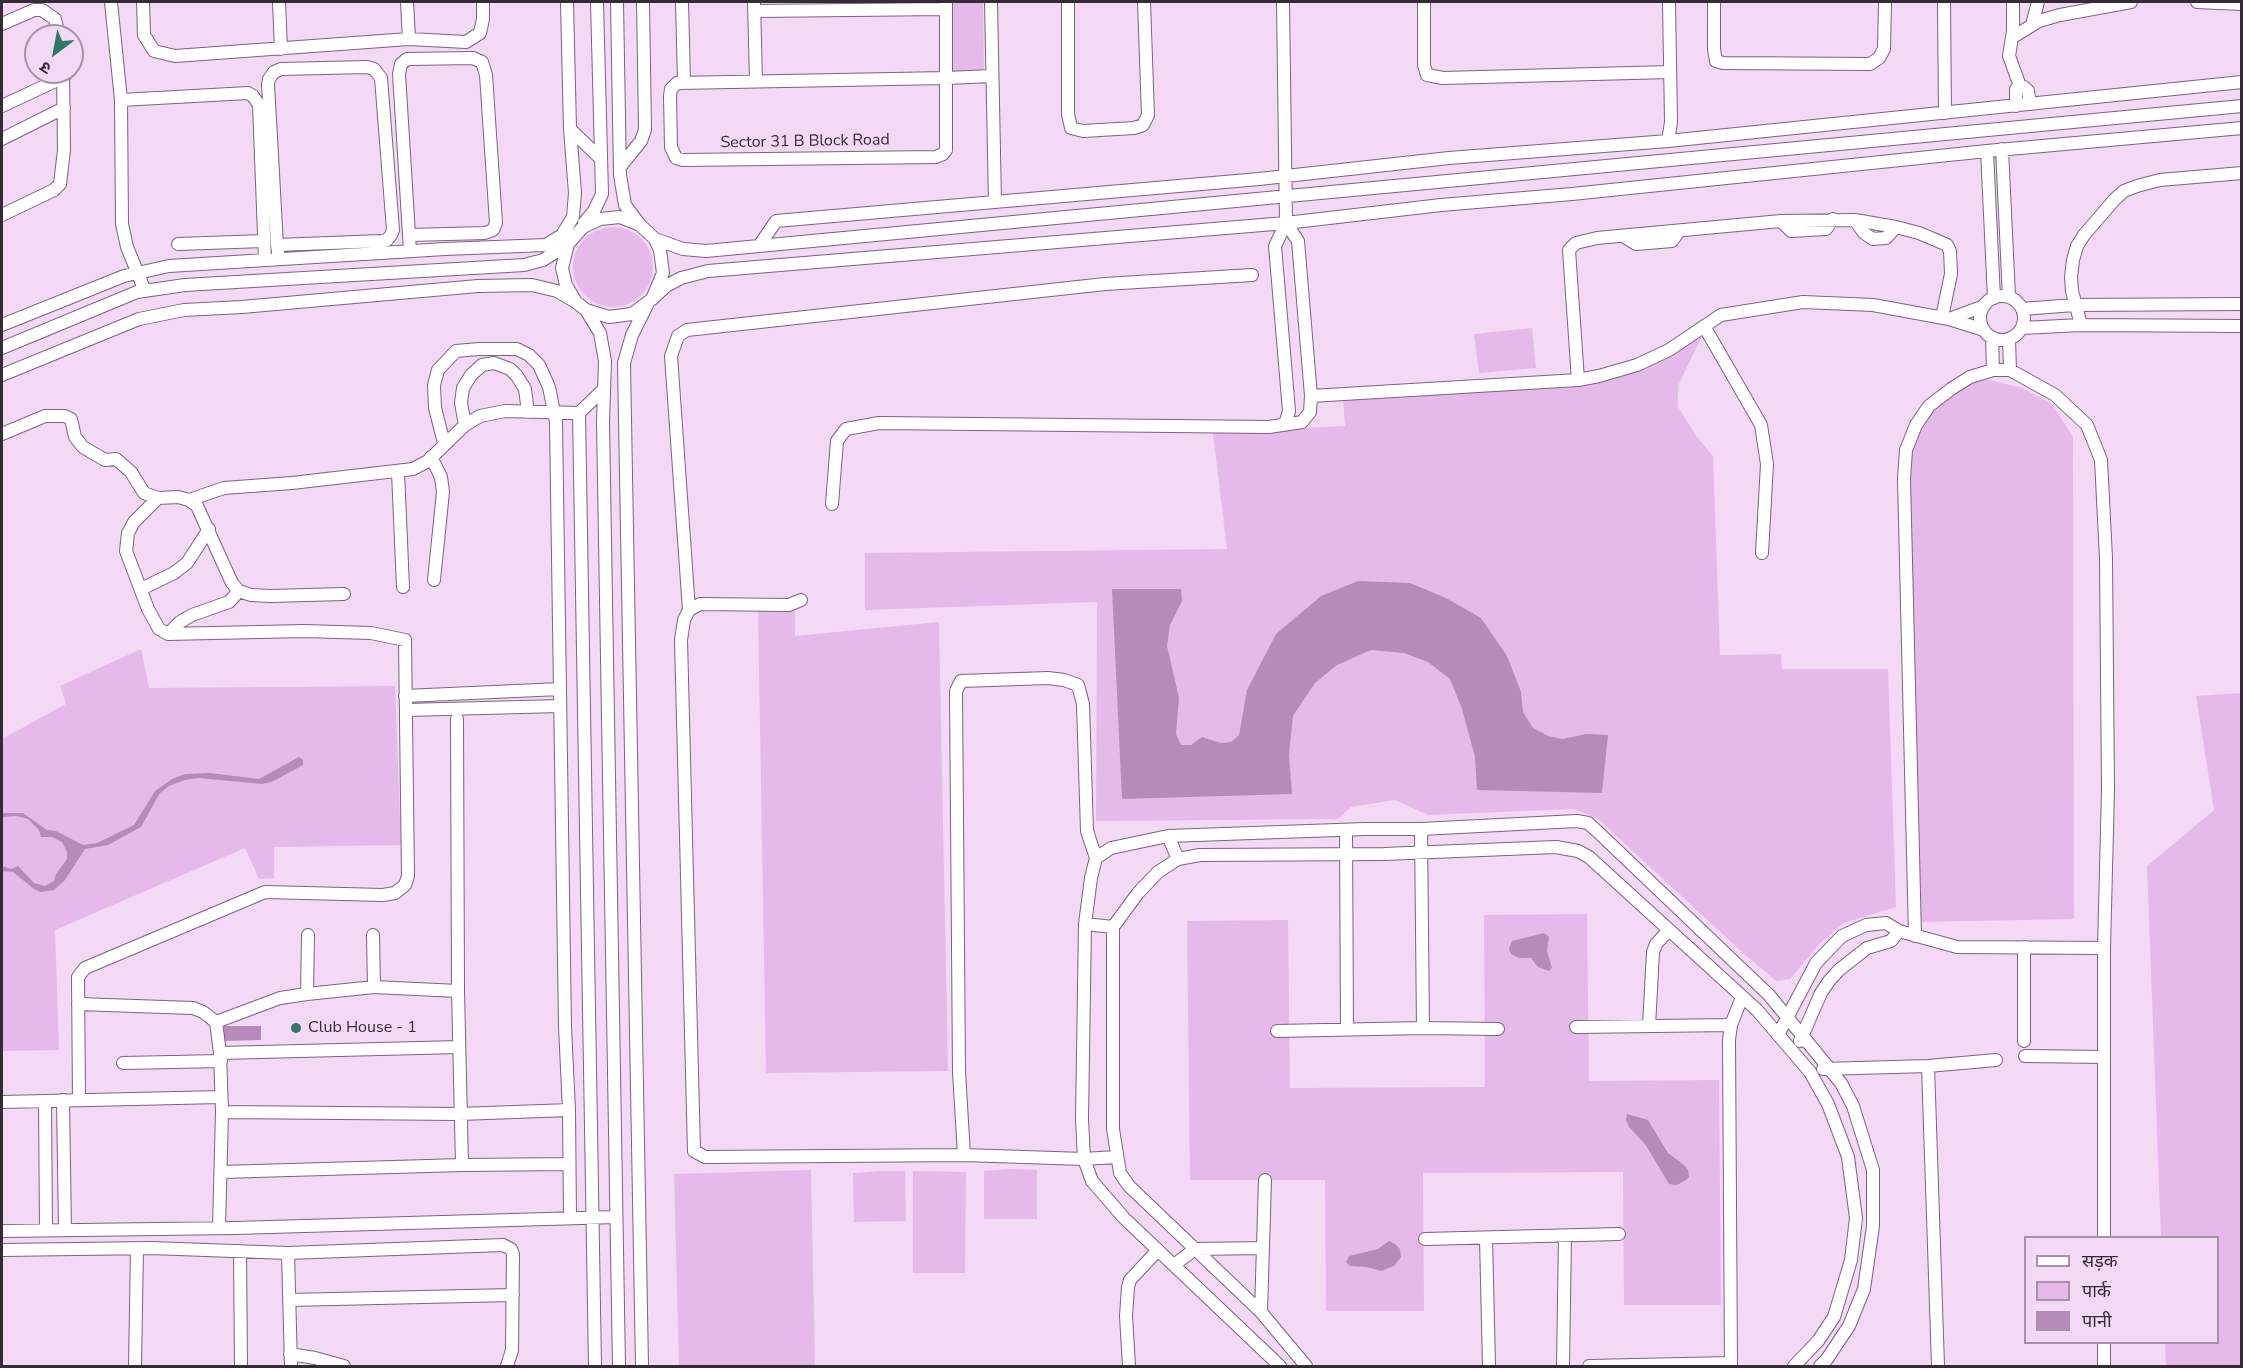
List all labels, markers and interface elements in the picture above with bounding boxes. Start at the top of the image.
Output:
north arrow [24,24,84,84]
text: उ [36,56,55,79]
street label: Sector 31 B Block Road [720,131,890,153]
place label: Club House - 1 [308,1018,417,1038]
marker: Club House - 1 [289,1021,303,1035]
legend [2024,1236,2219,1344]
text: सड़क [2082,1249,2118,1273]
text: पार्क [2082,1279,2111,1303]
text: पानी [2082,1309,2112,1333]

